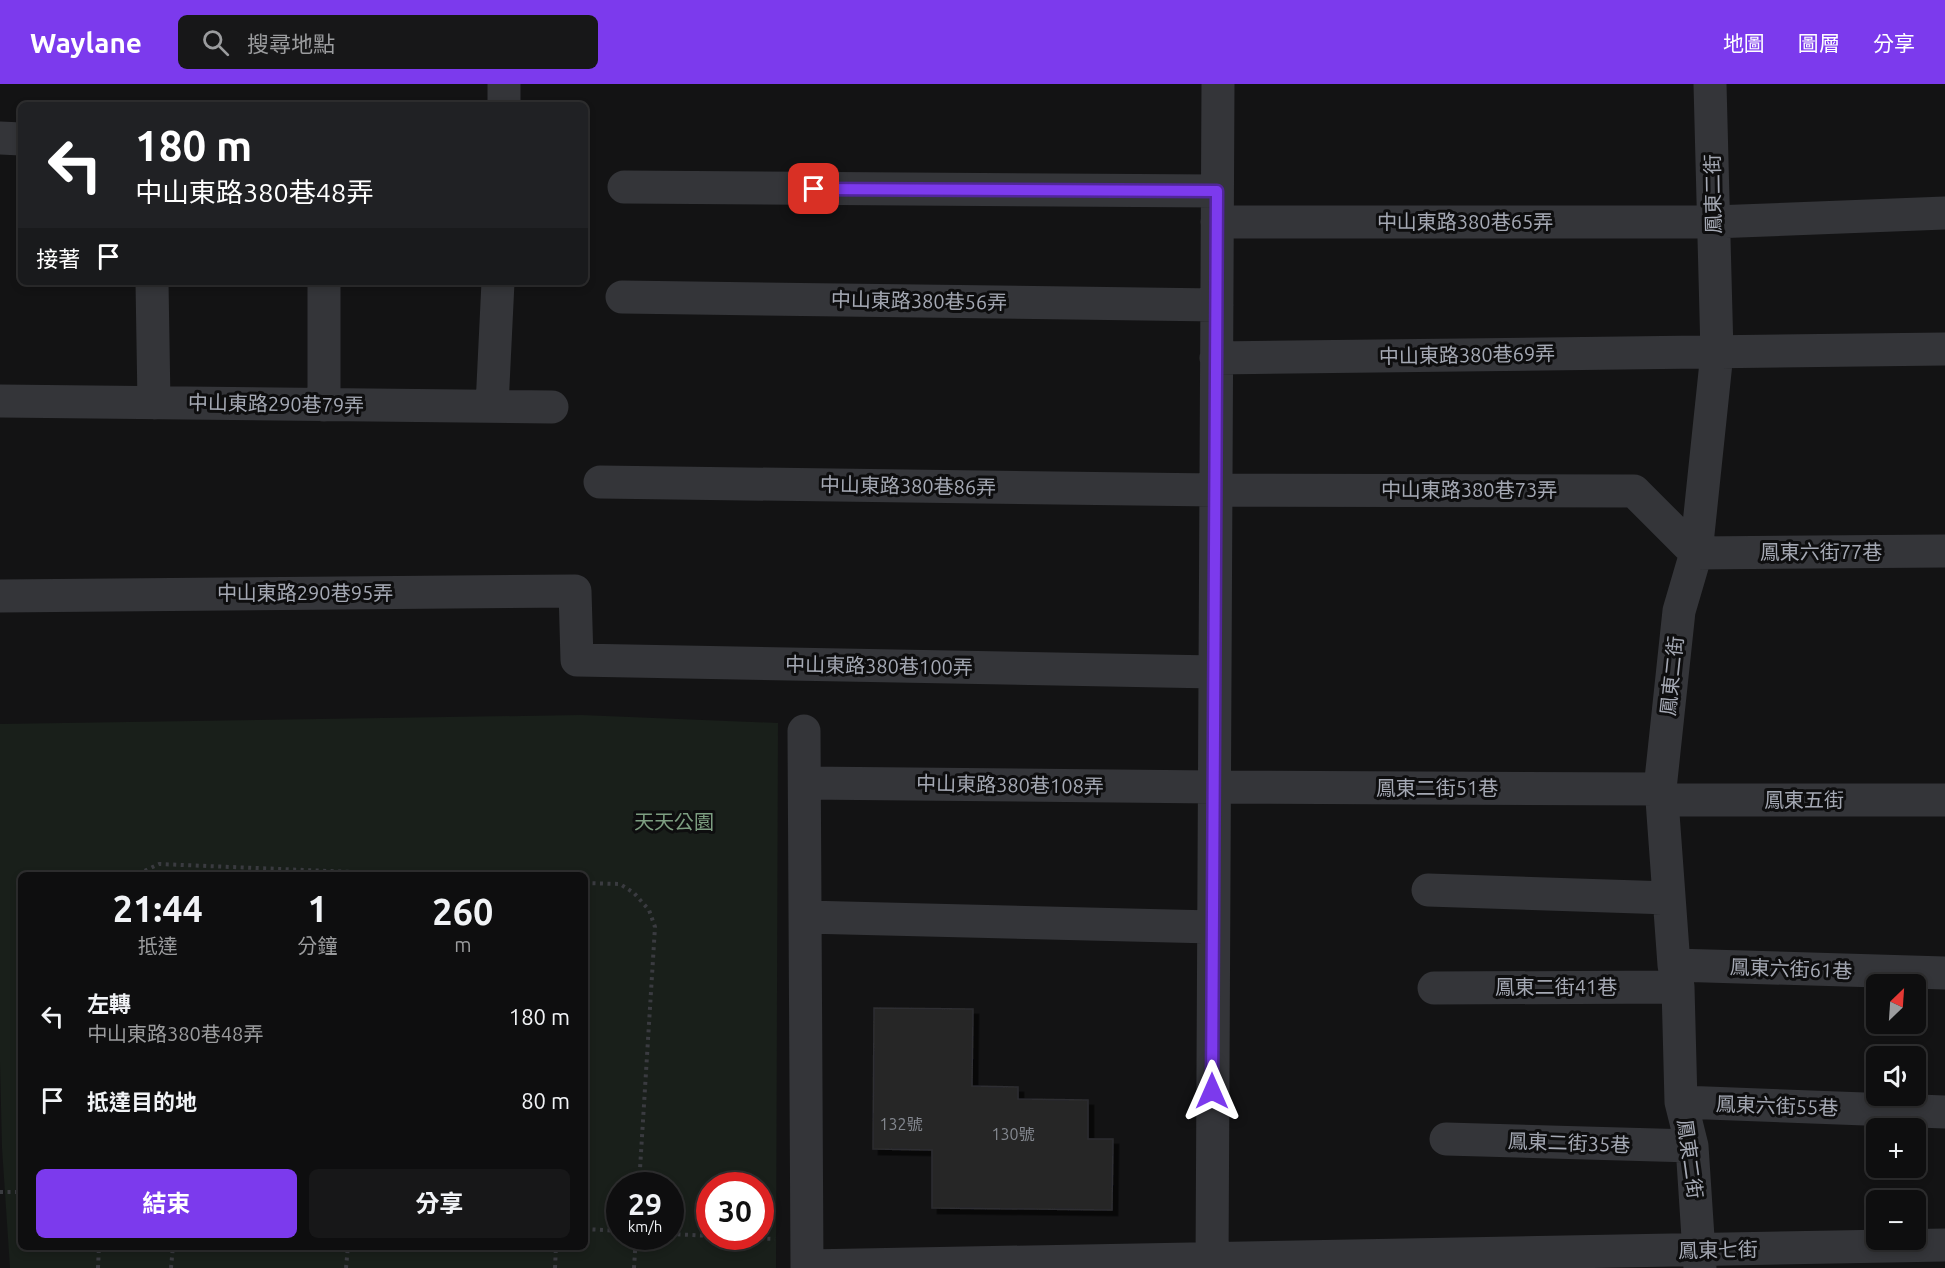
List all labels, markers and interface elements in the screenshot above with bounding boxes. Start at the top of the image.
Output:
search box [178,15,598,69]
icon: search [199,26,232,59]
text: Waylane [30,27,142,58]
text: 搜尋地點 [247,31,335,56]
text: 地圖 [1723,31,1765,55]
text: 圖層 [1798,31,1840,55]
text: 分享 [1873,31,1915,55]
text: 180 m [135,122,252,169]
icon: left [36,126,114,204]
street label: 鳳東二街 [1700,154,1725,234]
pin [788,163,839,214]
icon: arrive [797,172,830,205]
text: 中山東路380巷48弄 [135,177,373,207]
street label: 中山東路380巷65弄 [1377,210,1553,233]
icon: arrive [92,240,125,273]
text: 接著 [36,246,80,271]
street label: 中山東路380巷56弄 [831,287,1007,314]
street label: 中山東路380巷69弄 [1379,341,1555,368]
street label: 中山東路290巷79弄 [188,390,364,417]
street label: 中山東路380巷86弄 [820,472,996,499]
street label: 中山東路380巷73弄 [1381,478,1557,501]
street label: 鳳東六街77巷 [1760,540,1882,563]
street label: 中山東路290巷95弄 [217,581,393,604]
street label: 鳳東二街 [1656,635,1687,717]
street label: 中山東路380巷100弄 [785,652,973,679]
street label: 中山東路380巷108弄 [916,771,1104,798]
street label: 鳳東二街51巷 [1376,776,1498,799]
street label: 鳳東五街 [1764,788,1844,811]
park label: 天天公園 [634,810,714,833]
text: 21:44 [113,888,203,929]
text: 1 [307,888,328,929]
text: 260 [432,891,493,932]
text: m [454,933,471,956]
text: 抵達 [138,934,178,957]
text: 分鐘 [298,934,338,957]
street label: 鳳東六街61巷 [1729,955,1853,982]
north arrow [1866,974,1926,1034]
map controls [1866,974,1926,1250]
street label: 鳳東二街41巷 [1495,975,1617,998]
text: 左轉 [87,991,131,1016]
icon: left [36,1000,69,1033]
text: 180 m [509,1004,570,1029]
text: 中山東路380巷48弄 [87,1022,263,1045]
button: sound [1866,1046,1926,1106]
position arrow [1180,1059,1244,1123]
icon: arrive [36,1084,69,1117]
text: 80 m [521,1088,570,1113]
text: 抵達目的地 [87,1089,197,1114]
street label: 鳳東六街55巷 [1715,1092,1839,1119]
house number: 132號 [879,1115,923,1133]
street label: 鳳東二街 [1674,1118,1707,1200]
button: + [1866,1118,1926,1178]
house number: 130號 [991,1125,1035,1143]
street label: 鳳東二街35巷 [1507,1129,1631,1156]
button: 結束 [36,1169,297,1238]
button: 分享 [309,1169,570,1238]
speed limit sign: 30 [696,1172,774,1250]
text: 29 [628,1187,662,1221]
button: − [1866,1190,1926,1250]
text: km/h [628,1218,662,1235]
street label: 鳳東七街 [1678,1237,1758,1262]

